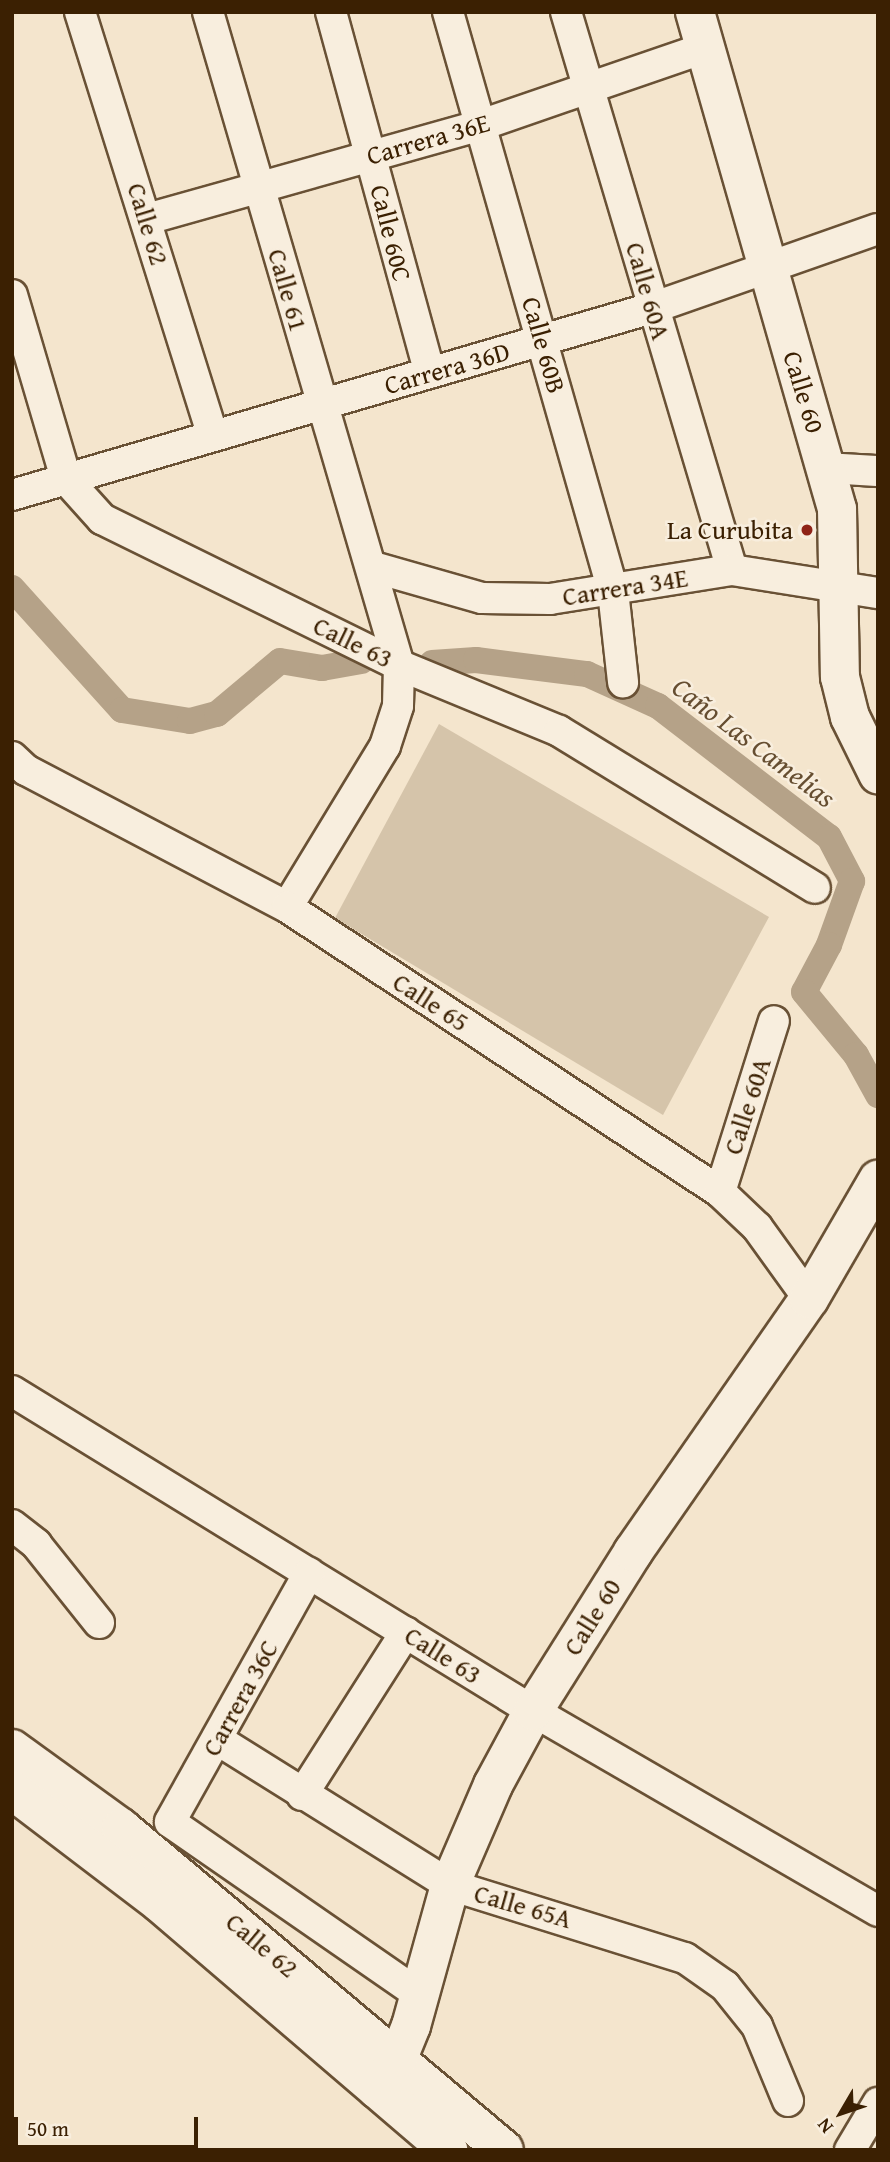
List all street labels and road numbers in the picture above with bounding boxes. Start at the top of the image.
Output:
street label: Carrera 36E [363,107,493,171]
street label: Calle 62 [121,179,175,269]
street label: Calle 60C [364,182,418,284]
street label: Calle 60A [619,239,677,343]
street label: Calle 61 [261,245,315,335]
street label: Calle 60B [515,293,573,397]
street label: Carrera 36D [381,335,513,401]
street label: Calle 60 [777,347,831,437]
street label: Carrera 34E [560,562,690,612]
street label: Calle 63 [308,610,398,674]
street label: Calle 65 [387,966,475,1038]
street label: Calle 60A [717,1054,777,1158]
street label: Calle 60 [557,1573,627,1661]
street label: Calle 63 [399,1620,487,1690]
street label: Carrera 36C [195,1635,285,1761]
street label: Calle 65A [471,1877,575,1935]
street label: Calle 62 [220,1906,304,1984]

